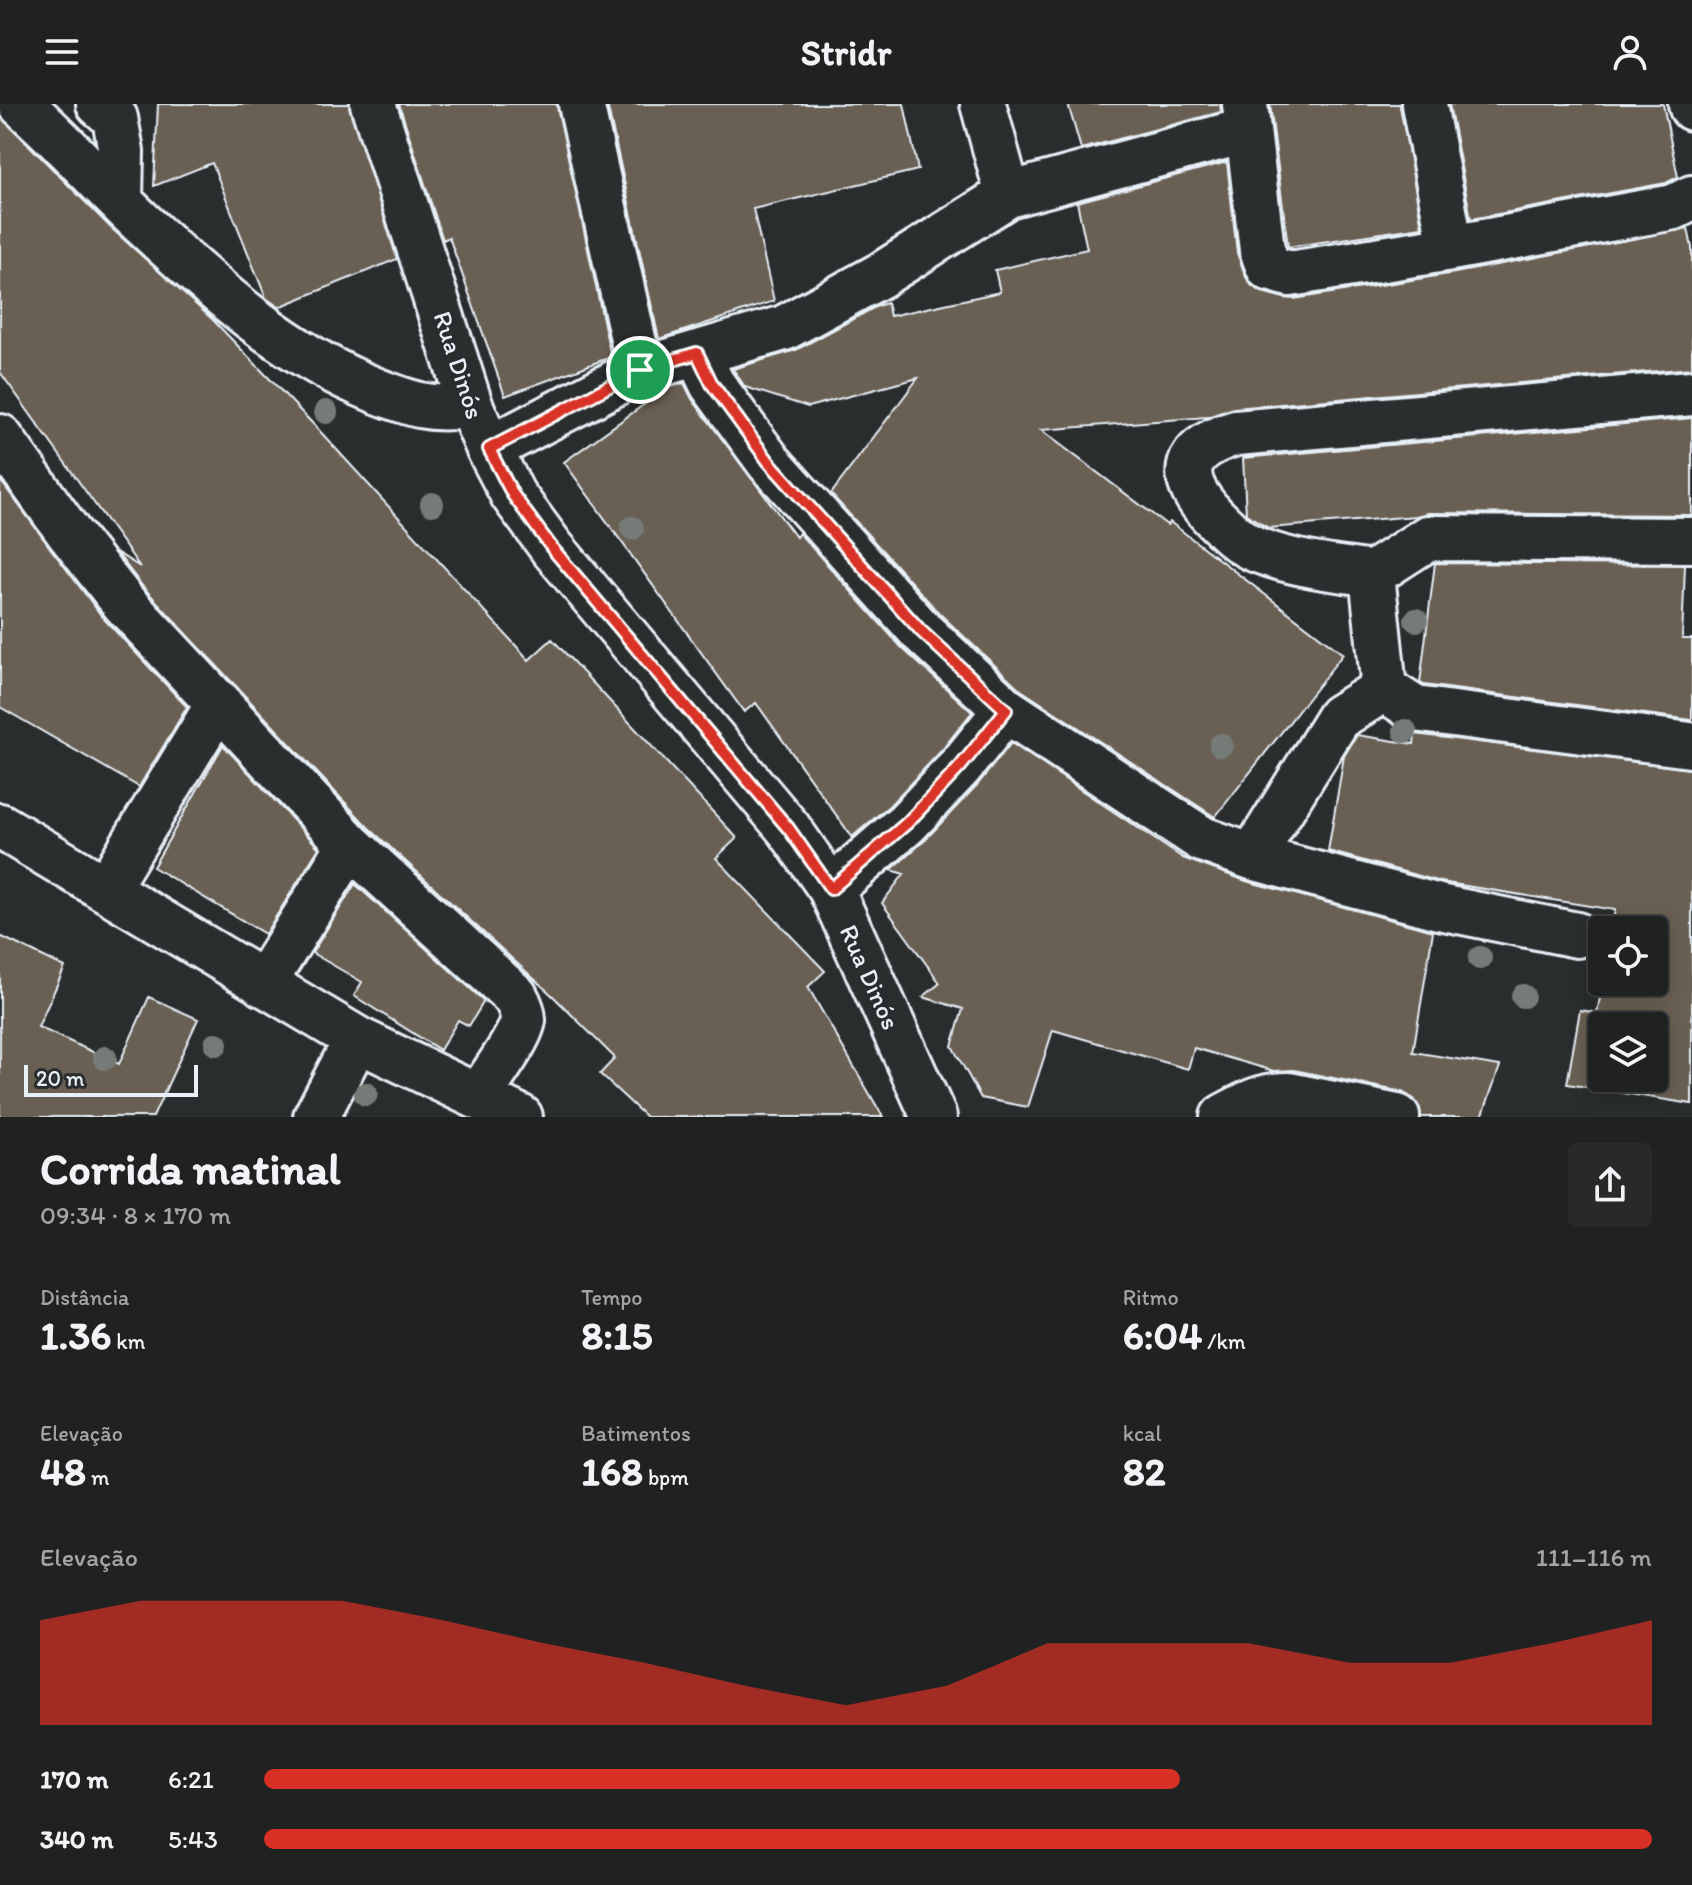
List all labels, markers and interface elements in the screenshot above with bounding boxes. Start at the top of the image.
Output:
icon: menu [40,30,84,74]
icon: person [1608,30,1652,74]
text: Stridr [801,31,891,74]
street label: Rua Dinós [427,307,491,423]
pin [606,336,674,404]
icon: arrive [618,348,662,392]
map controls [1588,916,1668,1092]
button: locate [1588,916,1668,996]
street label: Rua Dinós [833,920,907,1034]
button: layers [1588,1012,1668,1092]
scale bar [24,1061,198,1097]
text: 20 m [36,1065,85,1092]
text: Corrida matinal [40,1142,341,1195]
button: share [1568,1143,1652,1227]
text: 09:34 · 8 × 170 m [40,1199,231,1231]
text: Distância [40,1284,130,1311]
text: Tempo [581,1284,643,1311]
text: Ritmo [1123,1284,1179,1311]
text: 1.36 [40,1311,111,1359]
text: 8:15 [581,1311,653,1359]
text: 6:04 [1123,1311,1202,1359]
text: km [111,1328,145,1355]
text: /km [1202,1328,1246,1355]
text: Elevação [40,1420,123,1447]
text: Batimentos [581,1420,691,1447]
text: kcal [1123,1420,1162,1447]
text: 48 [40,1447,86,1495]
text: 168 [581,1447,643,1495]
text: 82 [1123,1447,1166,1495]
text: m [86,1464,109,1491]
text: bpm [643,1464,689,1491]
text: Elevação [40,1541,138,1573]
text: 111–116 m [1536,1541,1652,1573]
text: 170 m [40,1763,109,1795]
text: 6:21 [168,1763,214,1795]
text: 340 m [40,1823,114,1855]
text: 5:43 [168,1823,218,1855]

